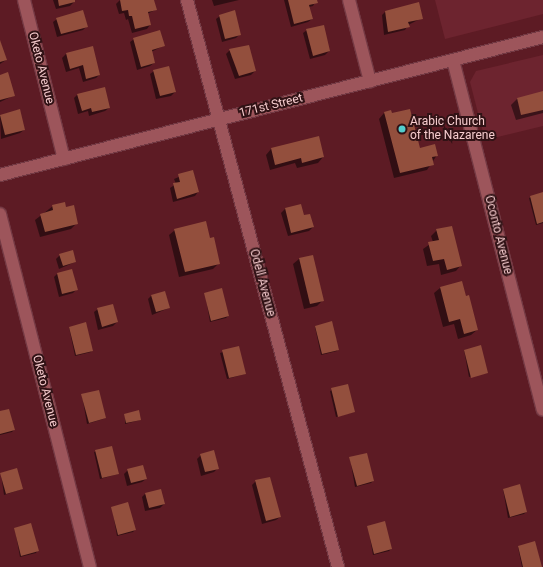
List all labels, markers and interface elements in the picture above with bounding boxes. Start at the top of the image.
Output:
street label: Oketo Avenue [25,31,57,105]
street label: 171st Street [238,91,304,121]
place label: Arabic Church of the Nazarene [410,115,495,143]
marker: Arabic Church of the Nazarene [397,124,407,134]
street label: Oconto Avenue [481,194,515,276]
street label: Odell Avenue [246,248,278,318]
street label: Oketo Avenue [29,354,61,428]

